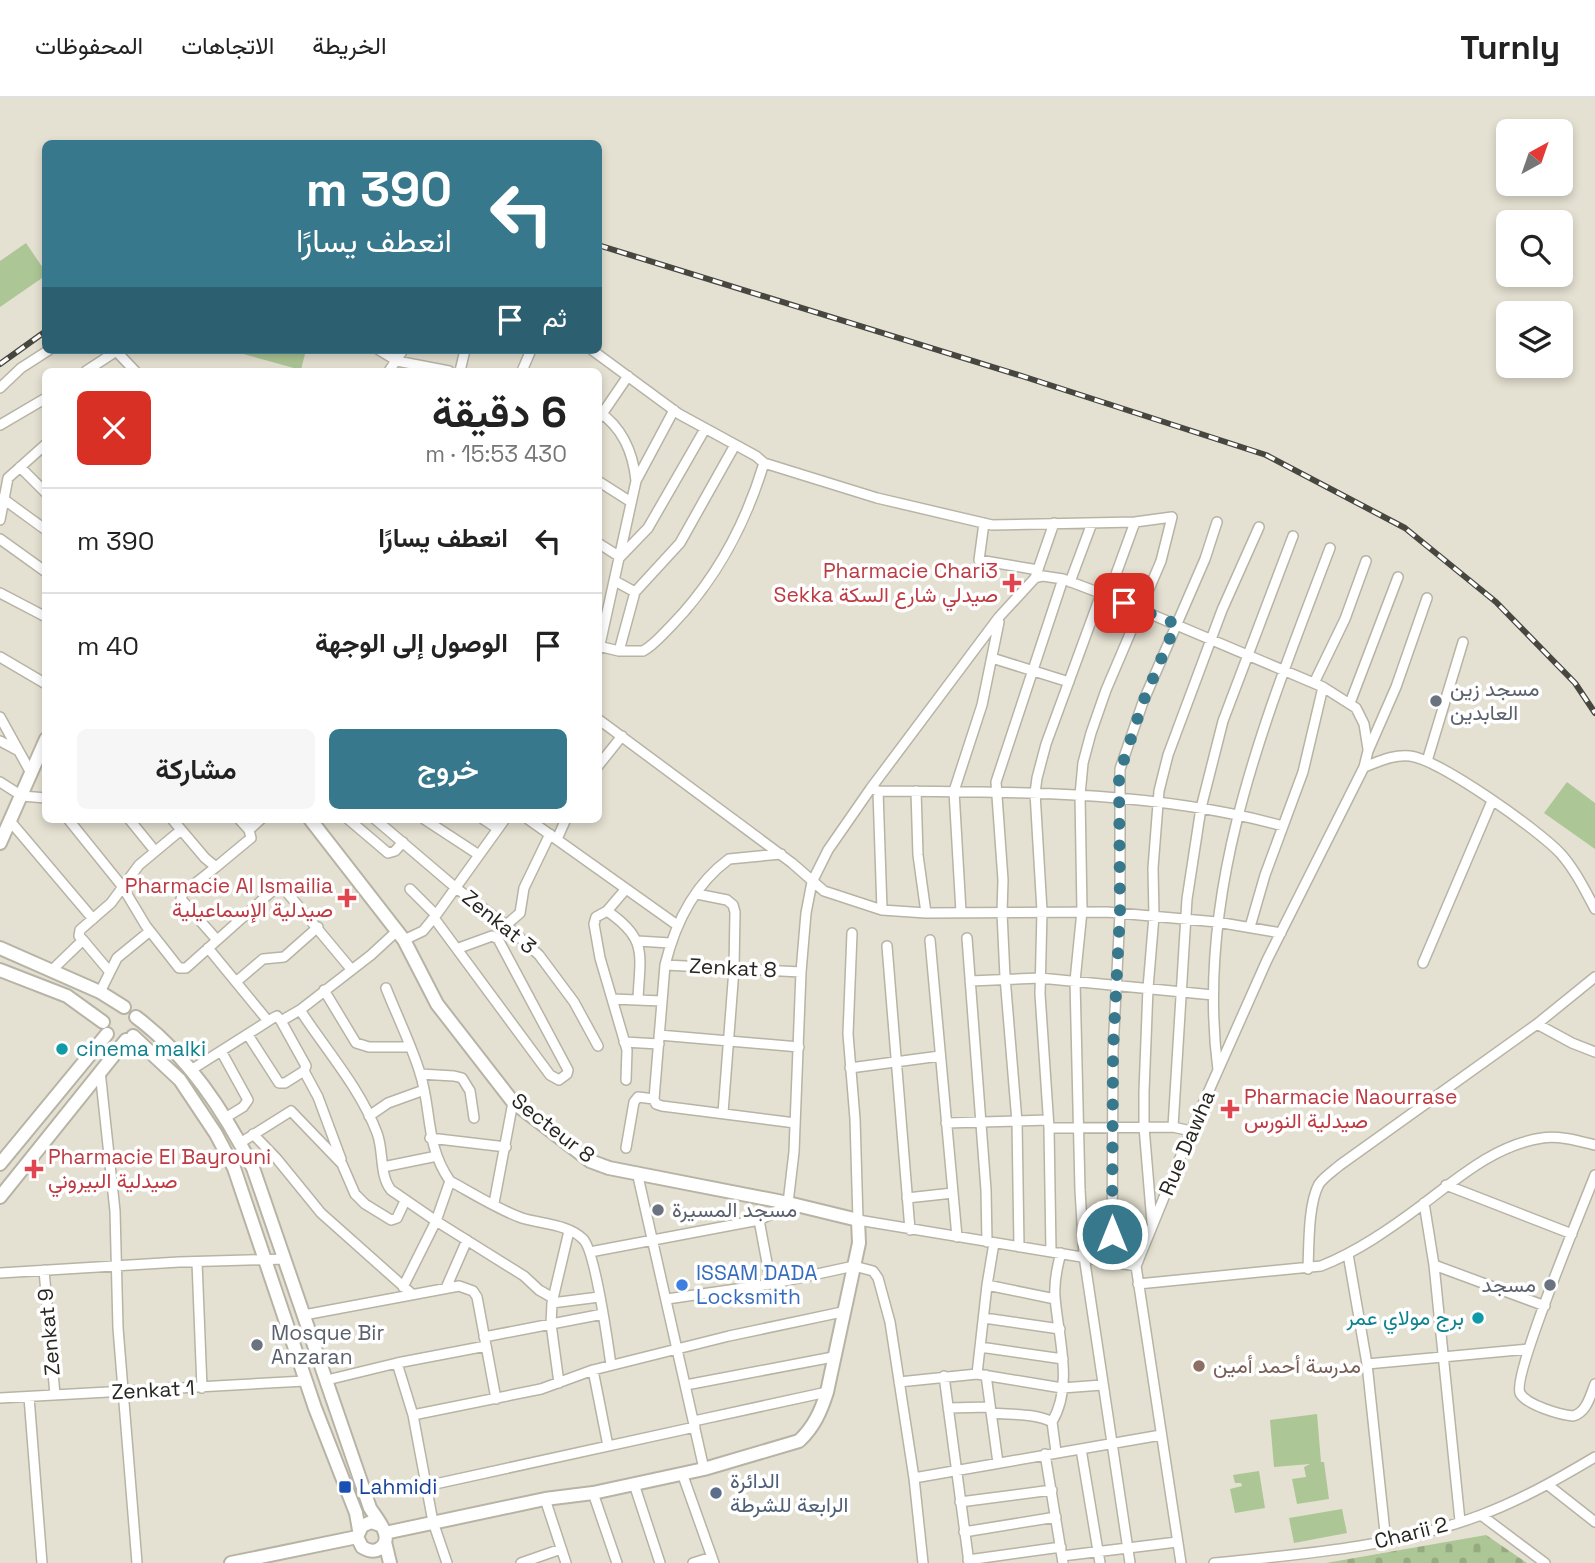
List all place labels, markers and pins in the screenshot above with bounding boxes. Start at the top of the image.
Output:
place label: Pharmacie Chari3 Sekka صيدلي شارع السكة [774,557,998,612]
pin [1094,573,1154,633]
marker: Pharmacie Chari3 Sekka صيدلي شارع السكة [1004,575,1020,591]
place label: مسجد زين العابدين [1450,675,1539,726]
marker: مسجد زين العابدين [1428,693,1444,709]
place label: Pharmacie Al Ismailia صيدلية الإسماعيلية [125,872,333,924]
marker: Pharmacie Al Ismailia صيدلية الإسماعيلية [339,890,355,906]
place label: cinema malki [76,1035,206,1062]
marker: cinema malki [54,1041,70,1057]
place label: Pharmacie Naourrase صيدلية النورس [1244,1083,1457,1134]
marker: Pharmacie Naourrase صيدلية النورس [1222,1101,1238,1117]
place label: Pharmacie El Bayrouni صيدلية البيروني [48,1143,271,1198]
marker: Pharmacie El Bayrouni صيدلية البيروني [26,1161,42,1177]
place label: مسجد المسيرة [672,1196,797,1223]
marker: مسجد المسيرة [650,1202,666,1218]
place label: ISSAM DADA Locksmith [696,1259,818,1310]
place label: مسجد [1482,1271,1536,1298]
marker: ISSAM DADA Locksmith [674,1277,690,1293]
marker: مسجد [1542,1277,1558,1293]
place label: برج مولاي عمر [1345,1304,1464,1335]
marker: برج مولاي عمر [1470,1310,1486,1326]
place label: Mosque Bir Anzaran [271,1319,384,1370]
marker: Mosque Bir Anzaran [249,1337,265,1353]
place label: مدرسة أحمد أمين [1213,1352,1361,1379]
marker: مدرسة أحمد أمين [1191,1358,1207,1374]
place label: الدائرة الرابعة للشرطة [730,1467,848,1518]
place label: Lahmidi [359,1473,437,1500]
marker: Lahmidi [337,1479,353,1495]
marker: الدائرة الرابعة للشرطة [708,1485,724,1501]

